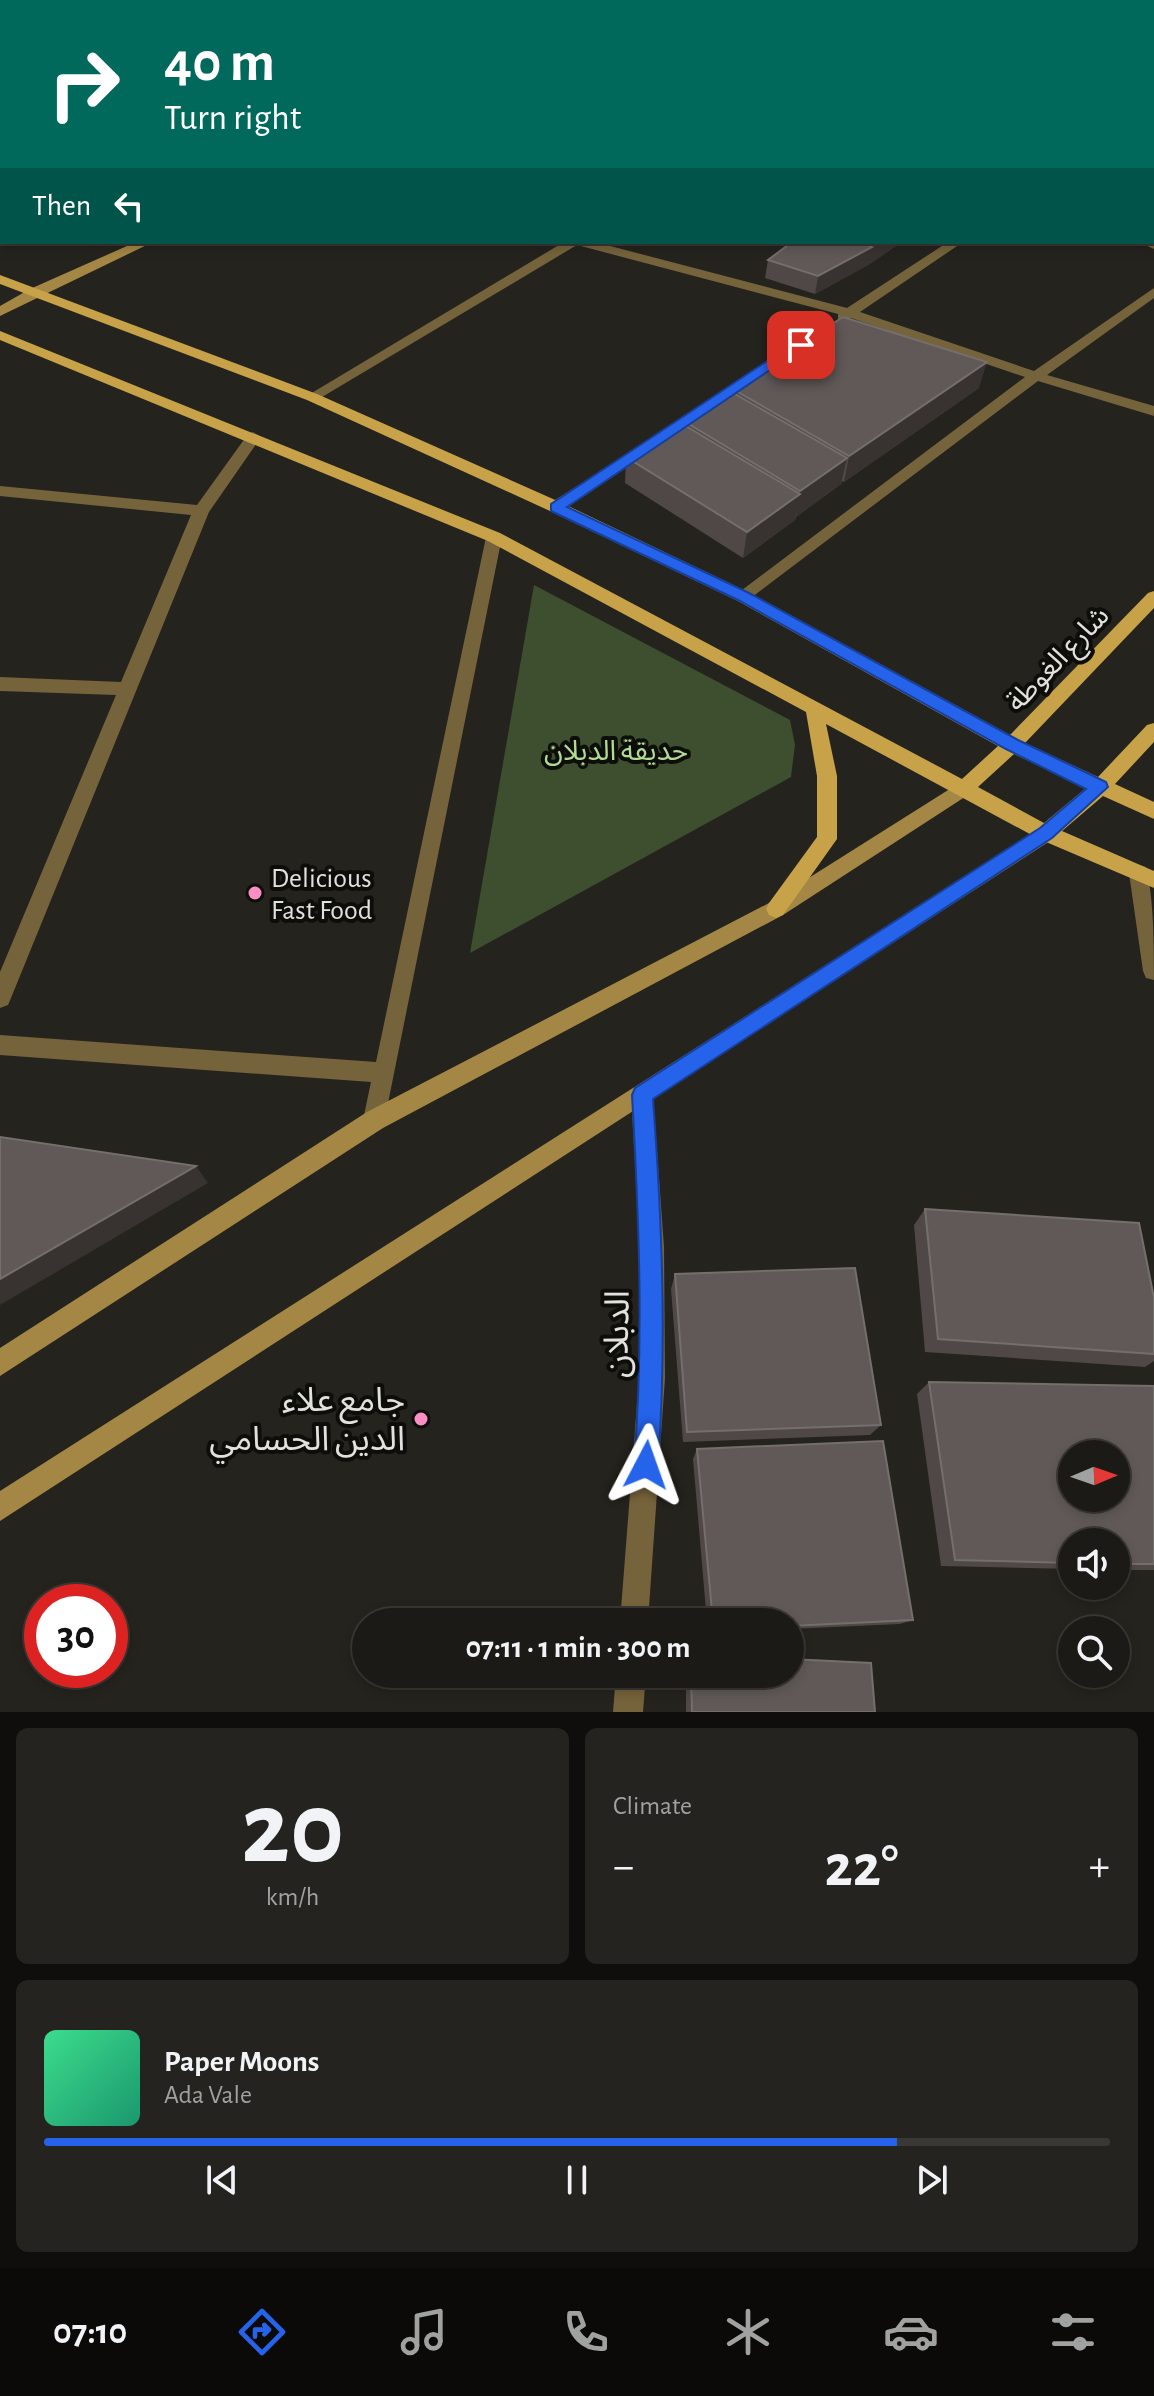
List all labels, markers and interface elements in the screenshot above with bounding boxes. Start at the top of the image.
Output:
icon: right [32,32,136,136]
text: 40 m [164,35,275,91]
text: Turn right [164,100,301,136]
icon: left [107,184,151,228]
text: Then [32,191,91,221]
pin [767,311,835,379]
icon: arrive [779,323,823,367]
street label: شارع الغوطة [1002,602,1118,721]
park label: حديقة الدبلان [544,738,688,766]
place label: Delicious Fast Food [271,865,372,925]
marker: Delicious Fast Food [246,884,264,902]
street label: الدبلان [600,1290,637,1378]
place label: جامع علاء الدين الحسامي [209,1384,405,1464]
marker: جامع علاء الدين الحسامي [412,1410,430,1428]
position arrow [604,1423,688,1507]
north arrow [1058,1440,1130,1512]
map controls [1058,1440,1130,1688]
button: sound [1058,1528,1130,1600]
speed limit sign: 30 [24,1584,128,1688]
button: search [1058,1616,1130,1688]
text: 07:11 · 1 min · 300 m [465,1633,691,1663]
text: 20 [241,1778,344,1882]
text: Climate [613,1793,692,1819]
text: 22° [824,1837,899,1897]
text: − [613,1845,634,1889]
text: + [1089,1845,1110,1889]
text: km/h [266,1884,319,1910]
text: Paper Moons [164,2047,319,2077]
text: Ada Vale [164,2082,252,2108]
icon: previous [200,2158,244,2202]
icon: pause [555,2158,599,2202]
icon: next [910,2158,954,2202]
icon: directions [234,2304,290,2360]
icon: music [396,2304,452,2360]
icon: phone [558,2304,614,2360]
icon: climate [720,2304,776,2360]
icon: car [883,2304,939,2360]
icon: filters [1045,2304,1101,2360]
text: 07:10 [53,2314,127,2350]

